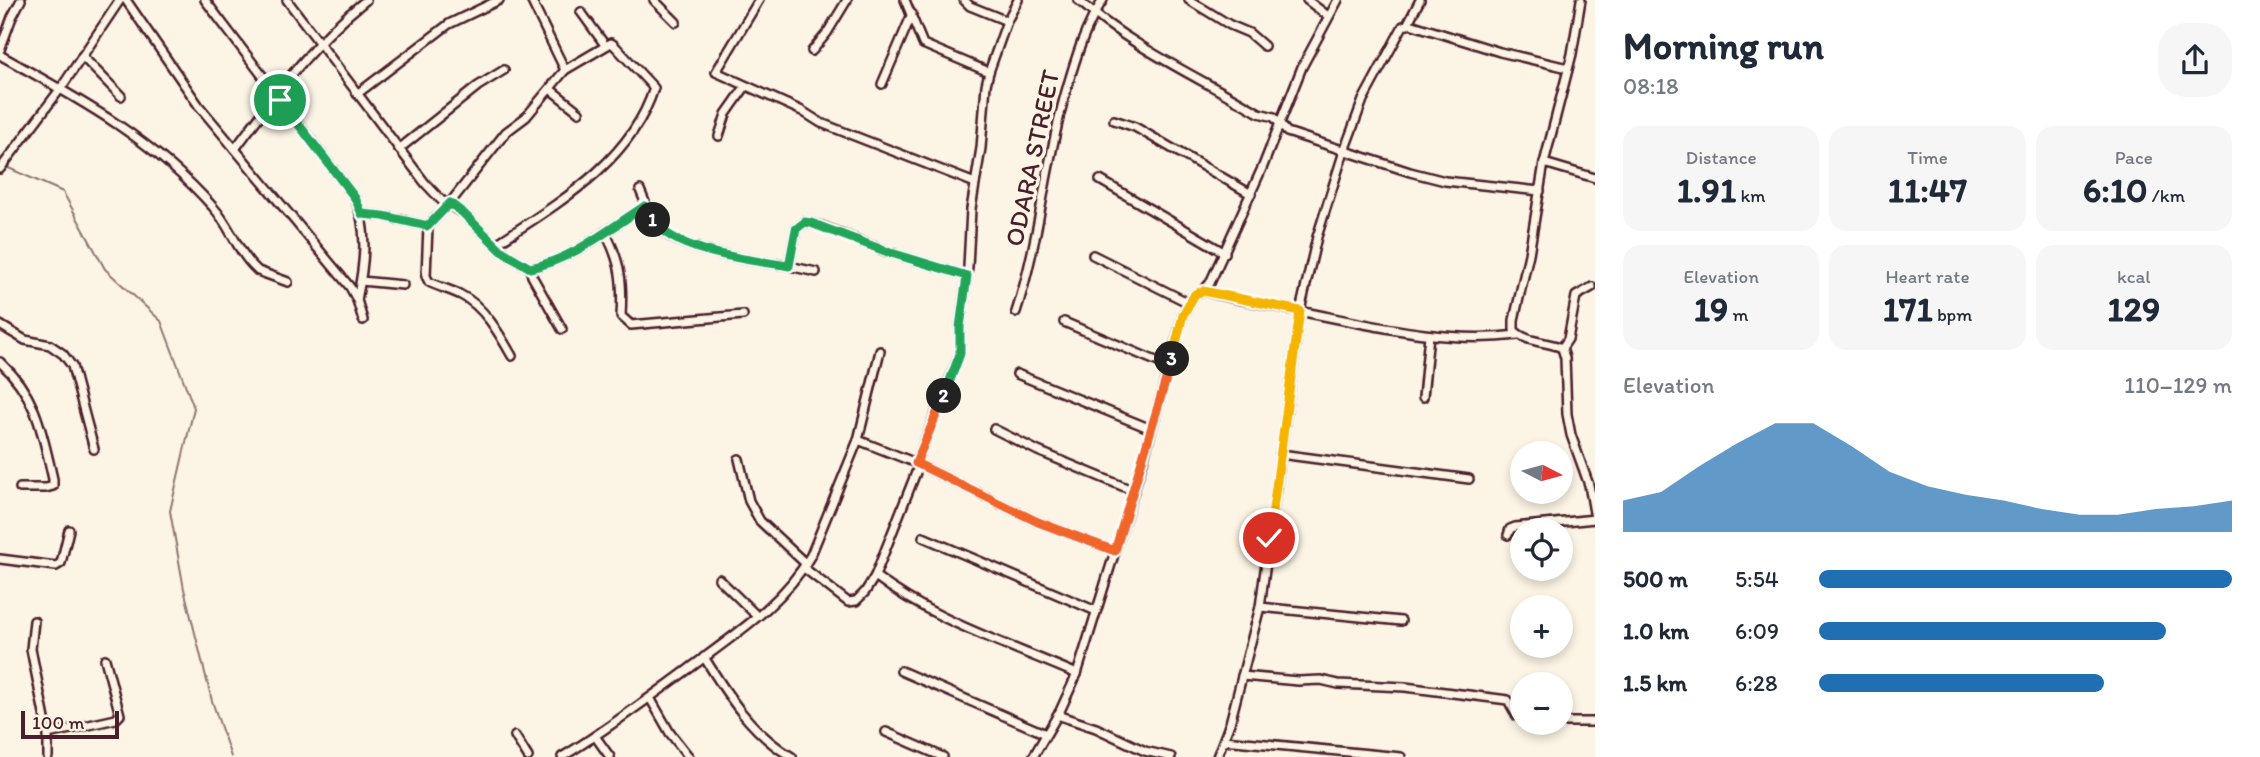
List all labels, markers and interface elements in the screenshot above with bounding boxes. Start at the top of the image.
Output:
text: Morning run [1623,23,1824,69]
button: share [2158,23,2232,97]
street label: ODARA STREET [998,66,1066,249]
pin [250,70,310,130]
text: 08:18 [1623,72,1679,100]
icon: arrive [261,81,299,119]
text: Distance [1686,146,1757,169]
text: Time [1907,146,1948,169]
text: Pace [2115,146,2153,169]
text: 1.91 [1677,169,1736,211]
text: 11:47 [1888,169,1967,211]
text: 6:10 [2083,169,2148,211]
text: km [1736,184,1766,207]
text: /km [2148,184,2185,207]
pin: 1 [636,202,670,238]
text: 1 [648,208,657,231]
text: Elevation [1683,265,1759,288]
text: Heart rate [1885,265,1970,288]
text: kcal [2117,265,2151,288]
text: 19 [1694,288,1728,330]
text: 171 [1883,288,1933,330]
text: 129 [2107,288,2160,330]
text: m [1728,303,1749,326]
text: bpm [1933,303,1972,326]
pin: 3 [1154,342,1190,376]
text: 3 [1166,347,1177,370]
text: Elevation [1623,371,1714,399]
text: 110–129 m [2124,371,2232,399]
pin: 2 [926,378,962,414]
text: 2 [939,384,949,407]
north arrow [1510,441,1573,504]
map controls [1510,441,1573,735]
pin [1239,508,1299,568]
button: locate [1510,518,1573,581]
icon: check [1250,519,1288,557]
text: 500 m [1623,565,1688,593]
text: 5:54 [1735,565,1779,593]
button: + [1510,595,1573,658]
text: 1.0 km [1623,617,1689,645]
text: 6:09 [1735,617,1779,645]
text: 1.5 km [1623,669,1687,697]
text: 6:28 [1735,669,1778,697]
button: − [1510,672,1573,735]
scale bar [21,708,119,740]
text: 100 m [32,711,84,734]

